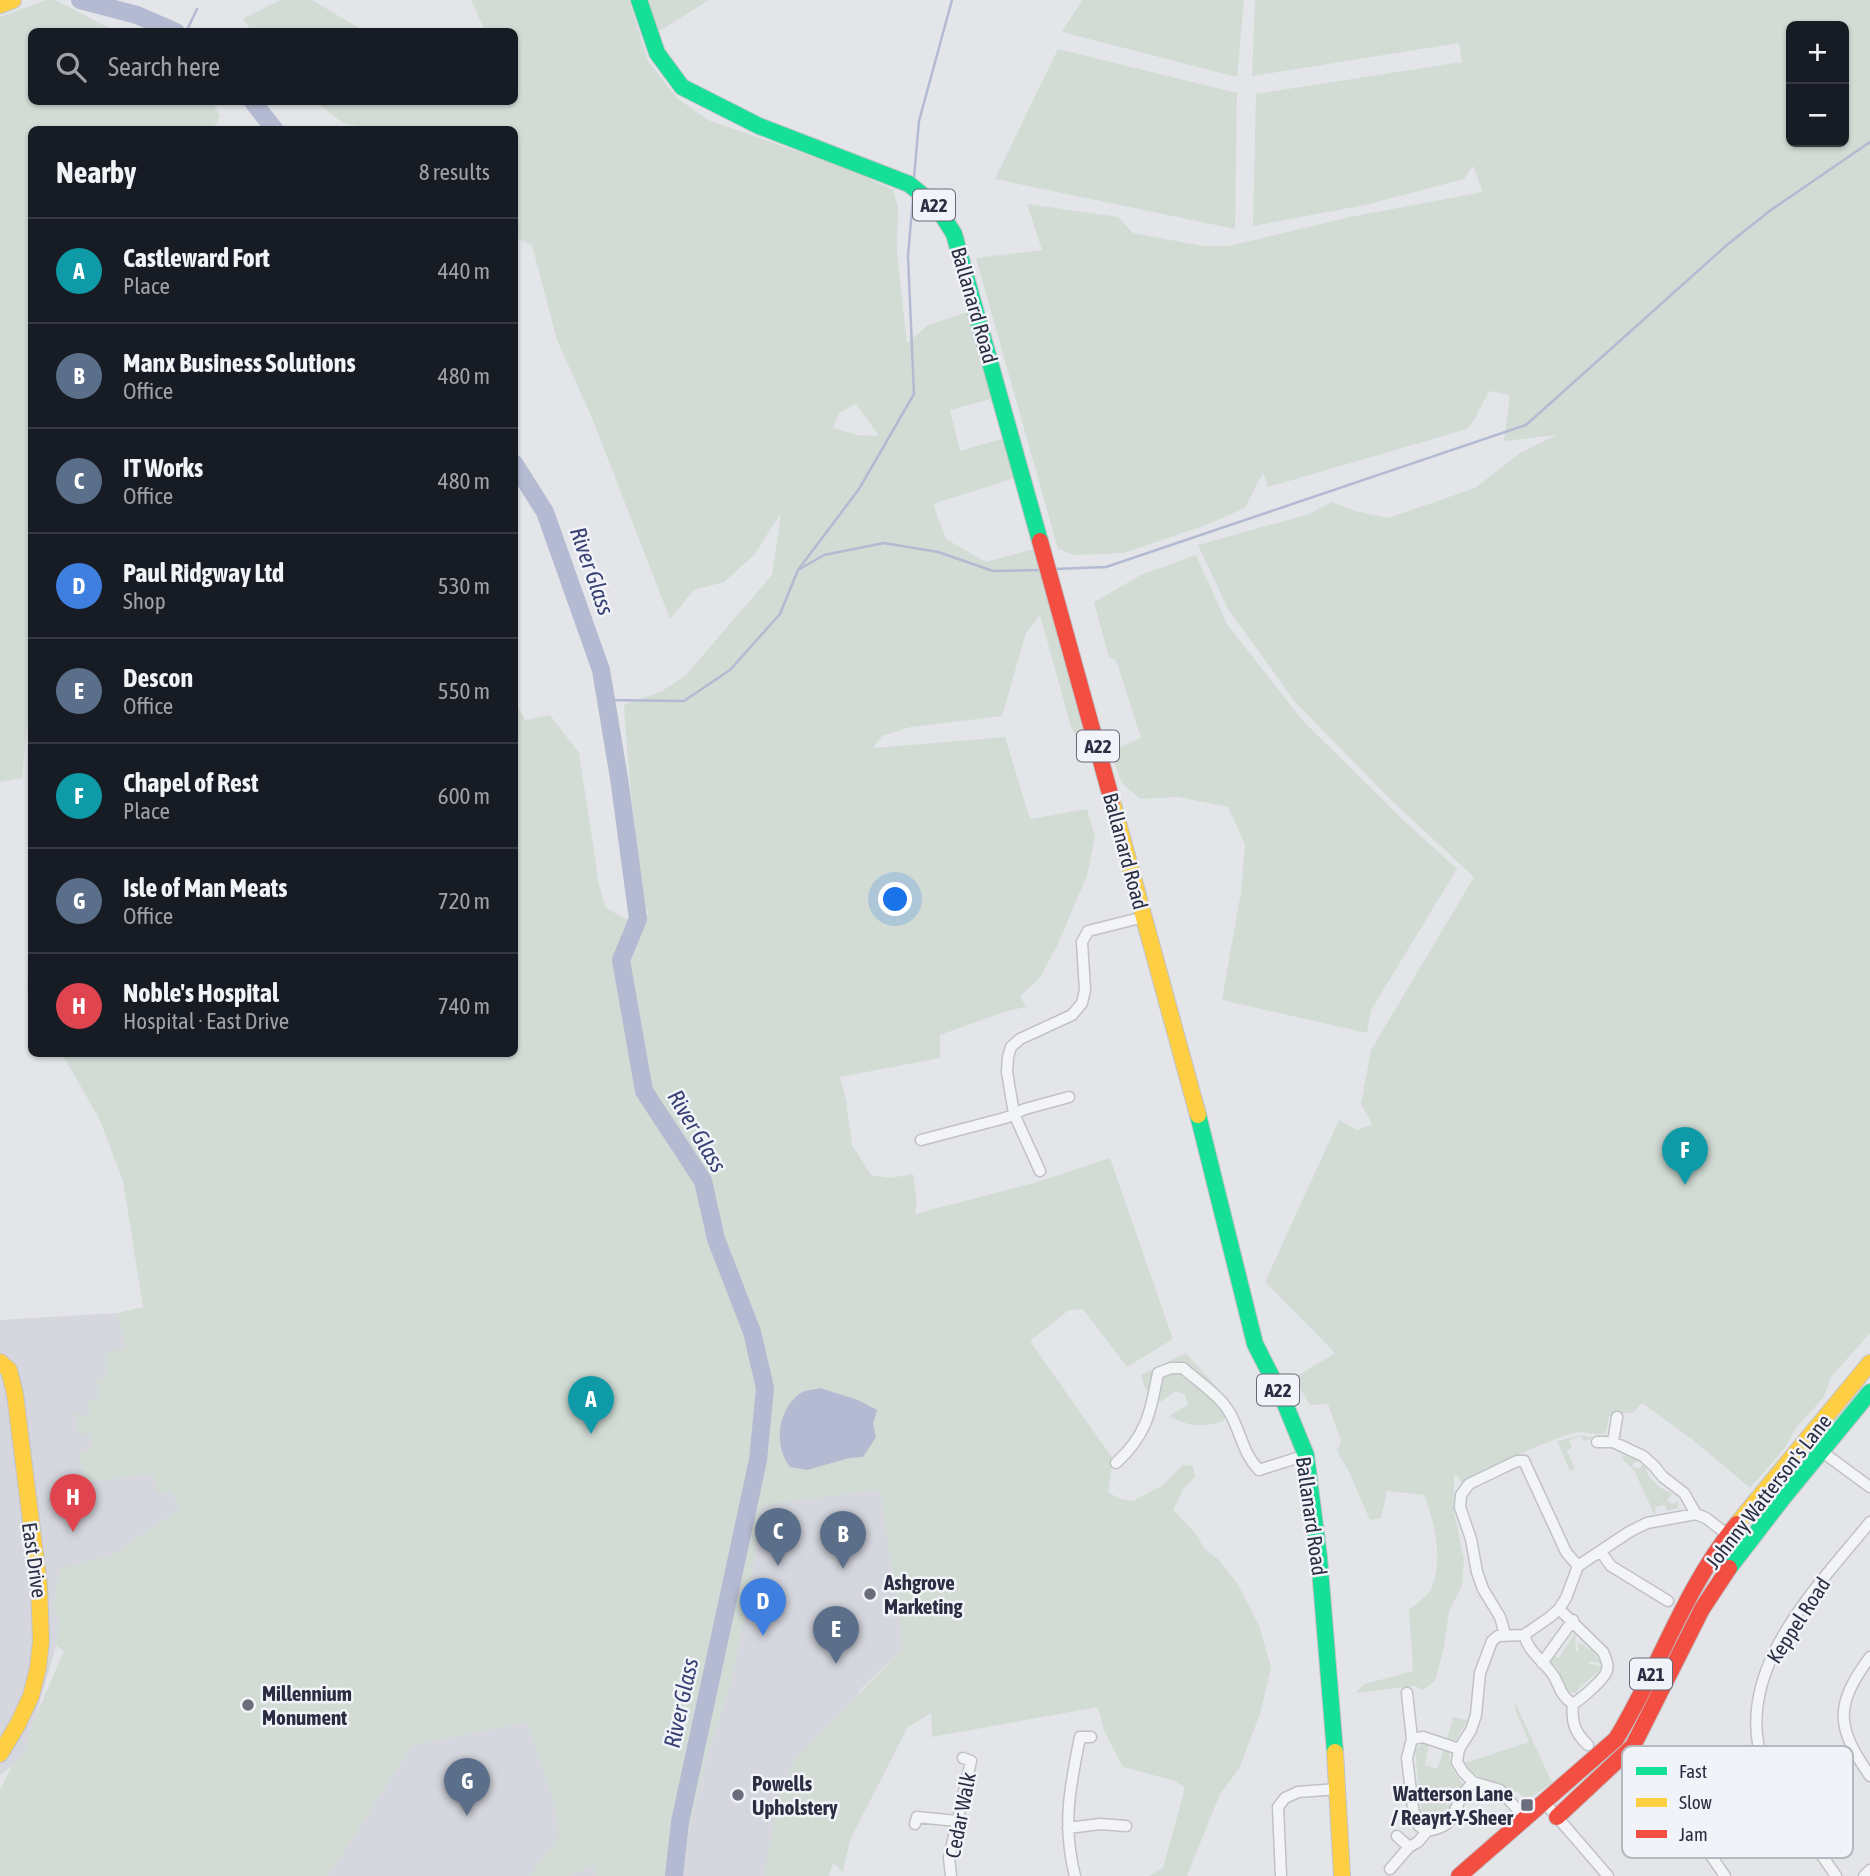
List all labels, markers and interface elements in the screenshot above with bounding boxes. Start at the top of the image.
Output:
map controls [1786,21,1849,147]
button: + [1786,21,1849,84]
search box [28,28,518,105]
icon: search [52,48,90,86]
text: Search here [108,52,220,82]
button: − [1786,84,1849,147]
text: Nearby [56,155,136,189]
text: 8 results [419,159,490,185]
road number: A22 [913,190,955,220]
text: Castleward Fort [123,243,270,273]
street label: Ballanard Road [947,244,1003,366]
text: A [73,258,85,284]
text: 440 m [438,258,490,284]
text: Place [123,273,170,299]
text: Manx Business Solutions [123,348,356,378]
text: B [74,363,84,389]
text: 480 m [438,363,490,389]
text: Office [123,378,173,404]
text: IT Works [123,453,203,483]
text: C [74,468,84,494]
text: 480 m [438,468,490,494]
text: Office [123,483,173,509]
water label: River Glass [565,524,619,618]
text: Paul Ridgway Ltd [123,558,284,588]
text: D [73,573,85,599]
text: 530 m [438,573,490,599]
text: Shop [123,588,166,614]
text: Descon [123,663,193,693]
text: E [74,678,84,704]
text: 550 m [438,678,490,704]
text: Office [123,693,173,719]
road number: A22 [1077,730,1119,762]
text: Chapel of Rest [123,768,258,798]
text: F [74,783,84,809]
text: 600 m [438,783,490,809]
street label: Ballanard Road [1099,790,1153,912]
text: Place [123,798,170,824]
text: Isle of Man Meats [123,873,287,903]
your location [878,882,912,916]
text: G [73,888,85,914]
text: 720 m [438,888,490,914]
text: Office [123,903,173,929]
text: Noble's Hospital [123,978,279,1008]
text: H [72,993,86,1019]
text: 740 m [438,993,490,1019]
text: Hospital · East Drive [123,1008,289,1034]
water label: River Glass [662,1085,732,1177]
pin: F [1662,1127,1708,1185]
road number: A22 [1257,1374,1299,1406]
pin: A [568,1376,614,1434]
street label: Johnny Watterson's Lane [1700,1409,1836,1573]
street label: Ballanard Road [1292,1455,1332,1577]
pin: H [50,1474,96,1532]
pin: C [755,1508,801,1566]
pin: B [820,1511,866,1569]
street label: East Drive [18,1521,52,1599]
place label: Ashgrove Marketing [883,1570,963,1618]
street label: Keppel Road [1761,1573,1835,1667]
pin: D [740,1578,786,1636]
marker: Ashgrove Marketing [862,1586,878,1602]
pin: E [813,1606,859,1664]
water label: River Glass [659,1656,703,1750]
road number: A21 [1630,1658,1672,1690]
place label: Millennium Monument [262,1681,352,1729]
marker: Millennium Monument [240,1697,256,1713]
legend [1622,1746,1853,1858]
pin: G [444,1758,490,1816]
text: Fast [1679,1760,1707,1782]
street label: Cedar Walk [940,1770,980,1860]
place label: Powells Upholstery [752,1771,838,1819]
place label: Watterson Lane / Reayrt-Y-Sheer [1391,1781,1514,1829]
marker: Powells Upholstery [730,1787,746,1803]
text: Slow [1679,1791,1713,1813]
marker: Watterson Lane / Reayrt-Y-Sheer [1519,1797,1535,1813]
text: Jam [1679,1823,1708,1845]

